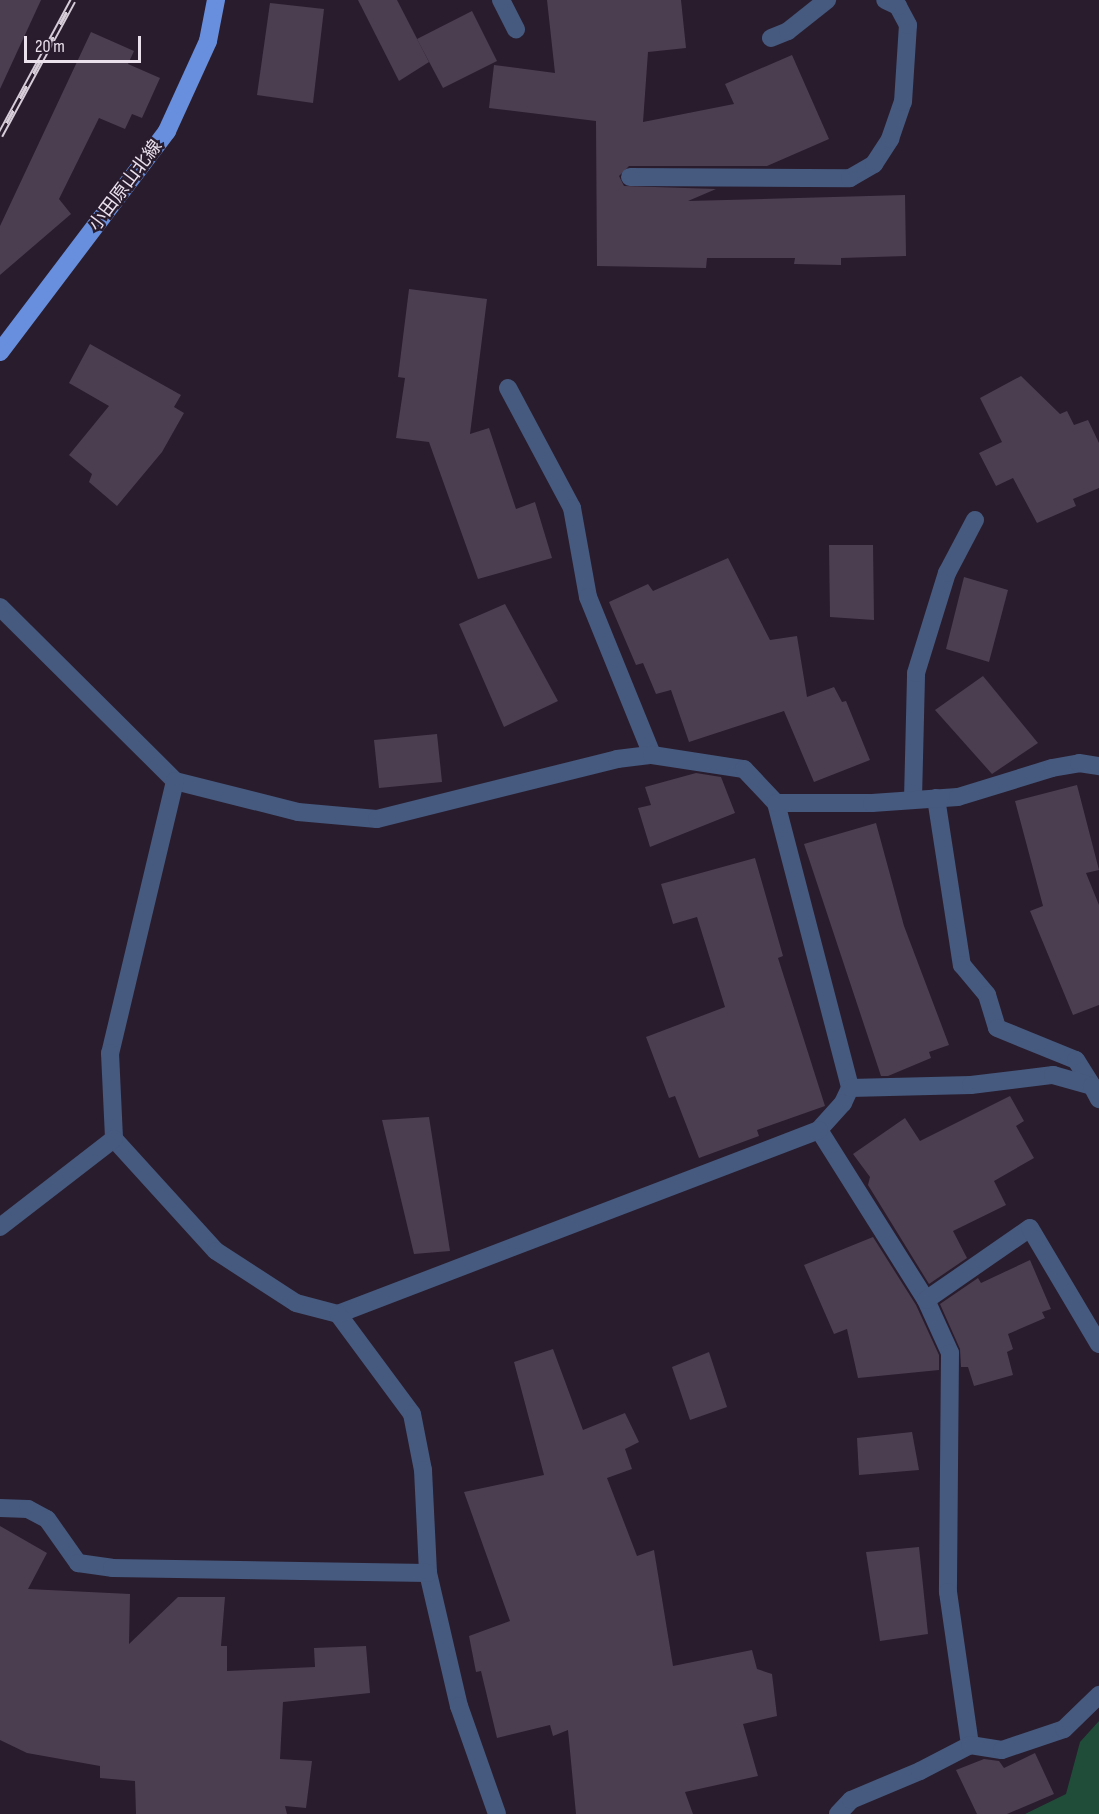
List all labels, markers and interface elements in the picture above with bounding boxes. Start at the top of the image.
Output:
scale bar [27,24,144,62]
text: 20 m [35,36,65,57]
street label: 小田原山北線 [85,136,167,236]

